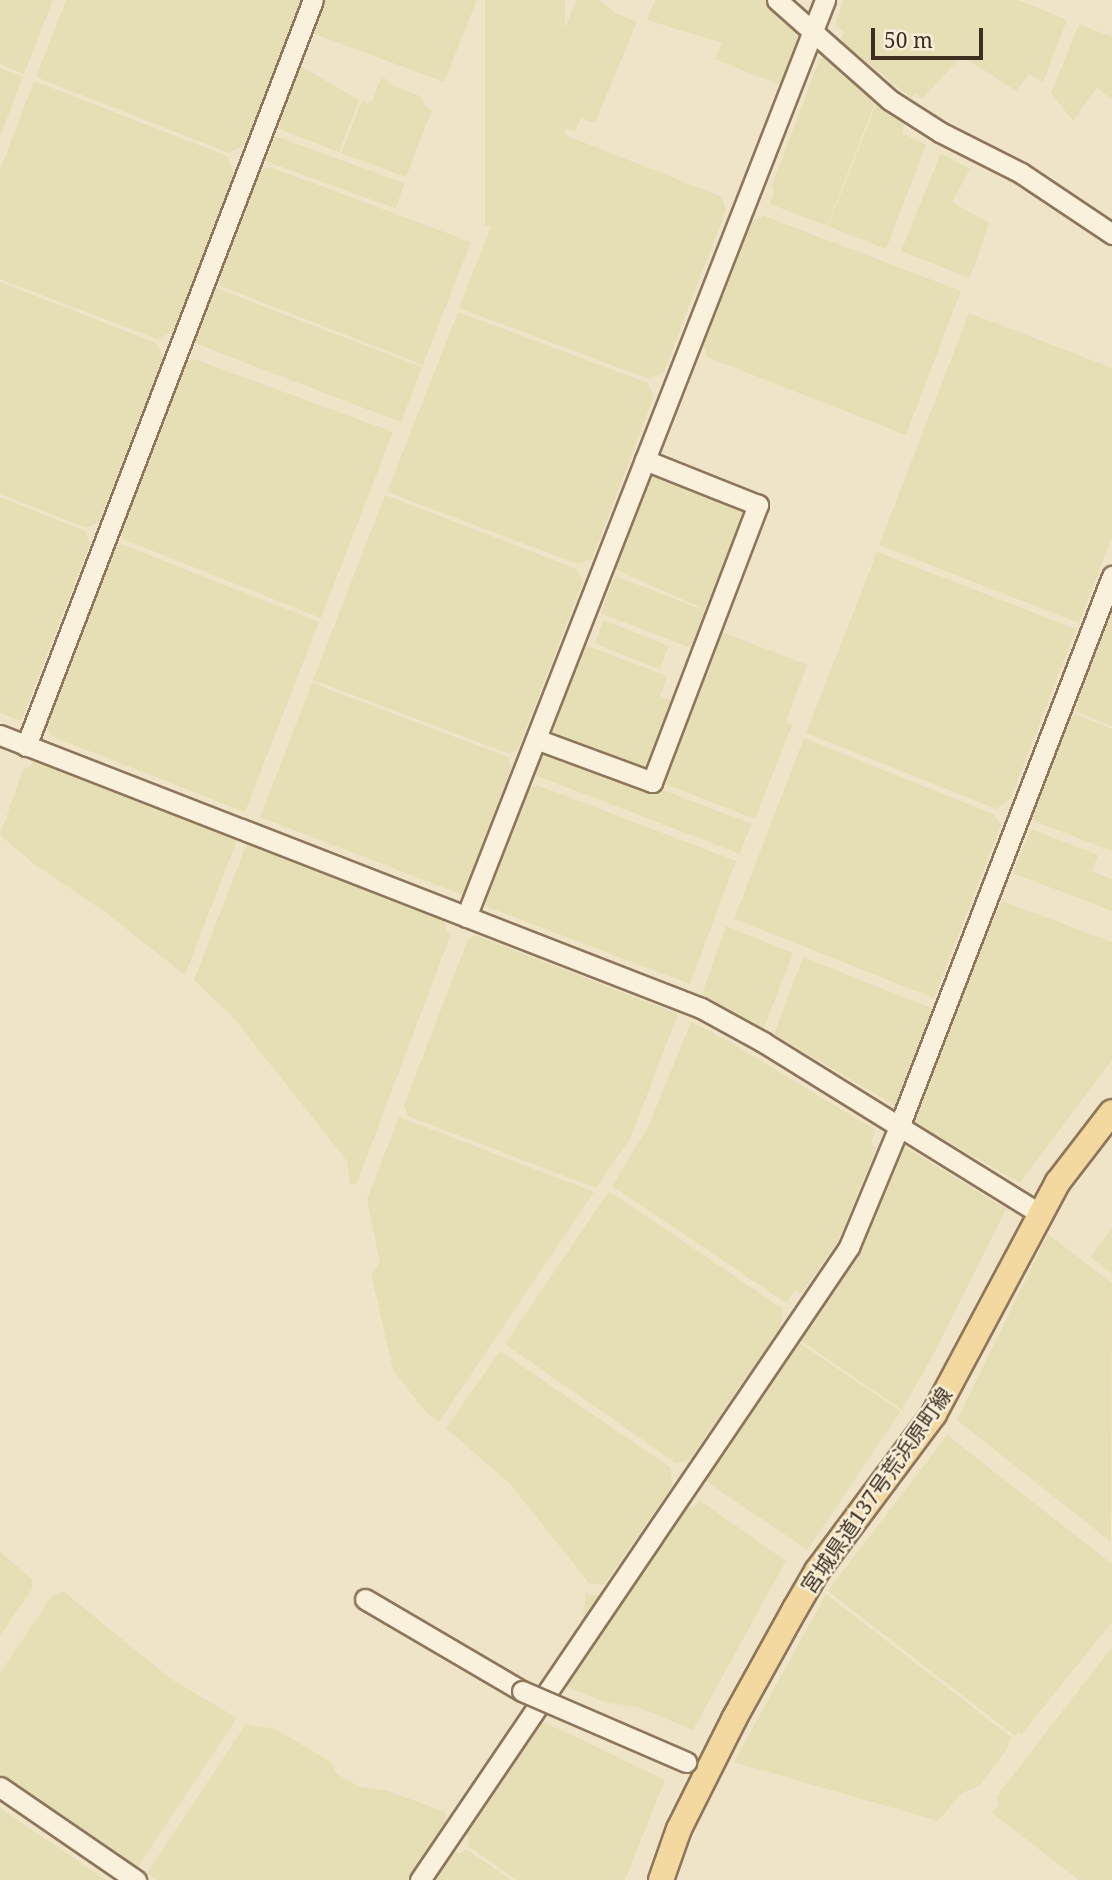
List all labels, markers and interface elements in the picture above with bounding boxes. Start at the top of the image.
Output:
scale bar [874,14,986,58]
text: 50 m [884,26,933,54]
street label: 宮城県道137号荒浜原町線 [795,1382,957,1598]

